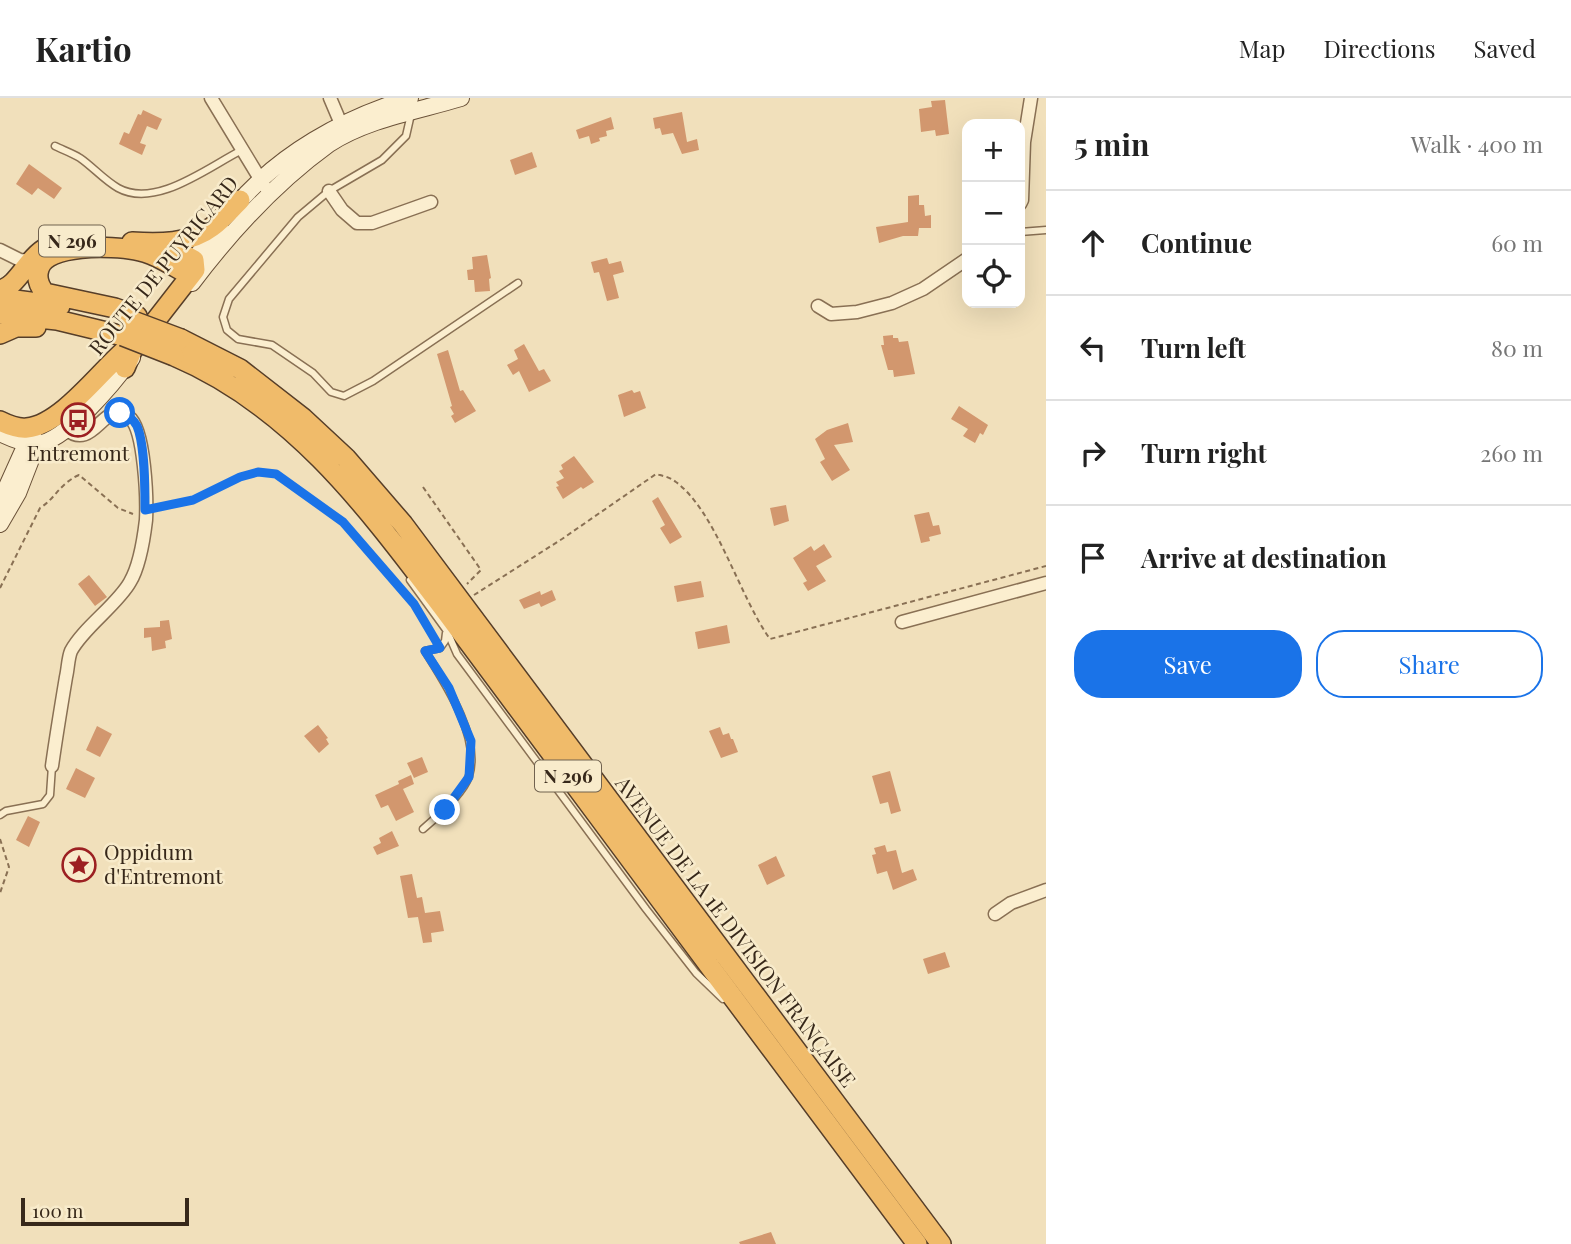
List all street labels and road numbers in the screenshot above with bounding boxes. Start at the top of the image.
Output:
street label: ROUTE DE PUYRICARD [81,169,244,360]
road number: N 296 [39,225,105,256]
road number: N 296 [535,761,601,792]
street label: AVENUE DE LA 1E DIVISION FRANÇAISE [610,769,863,1092]

